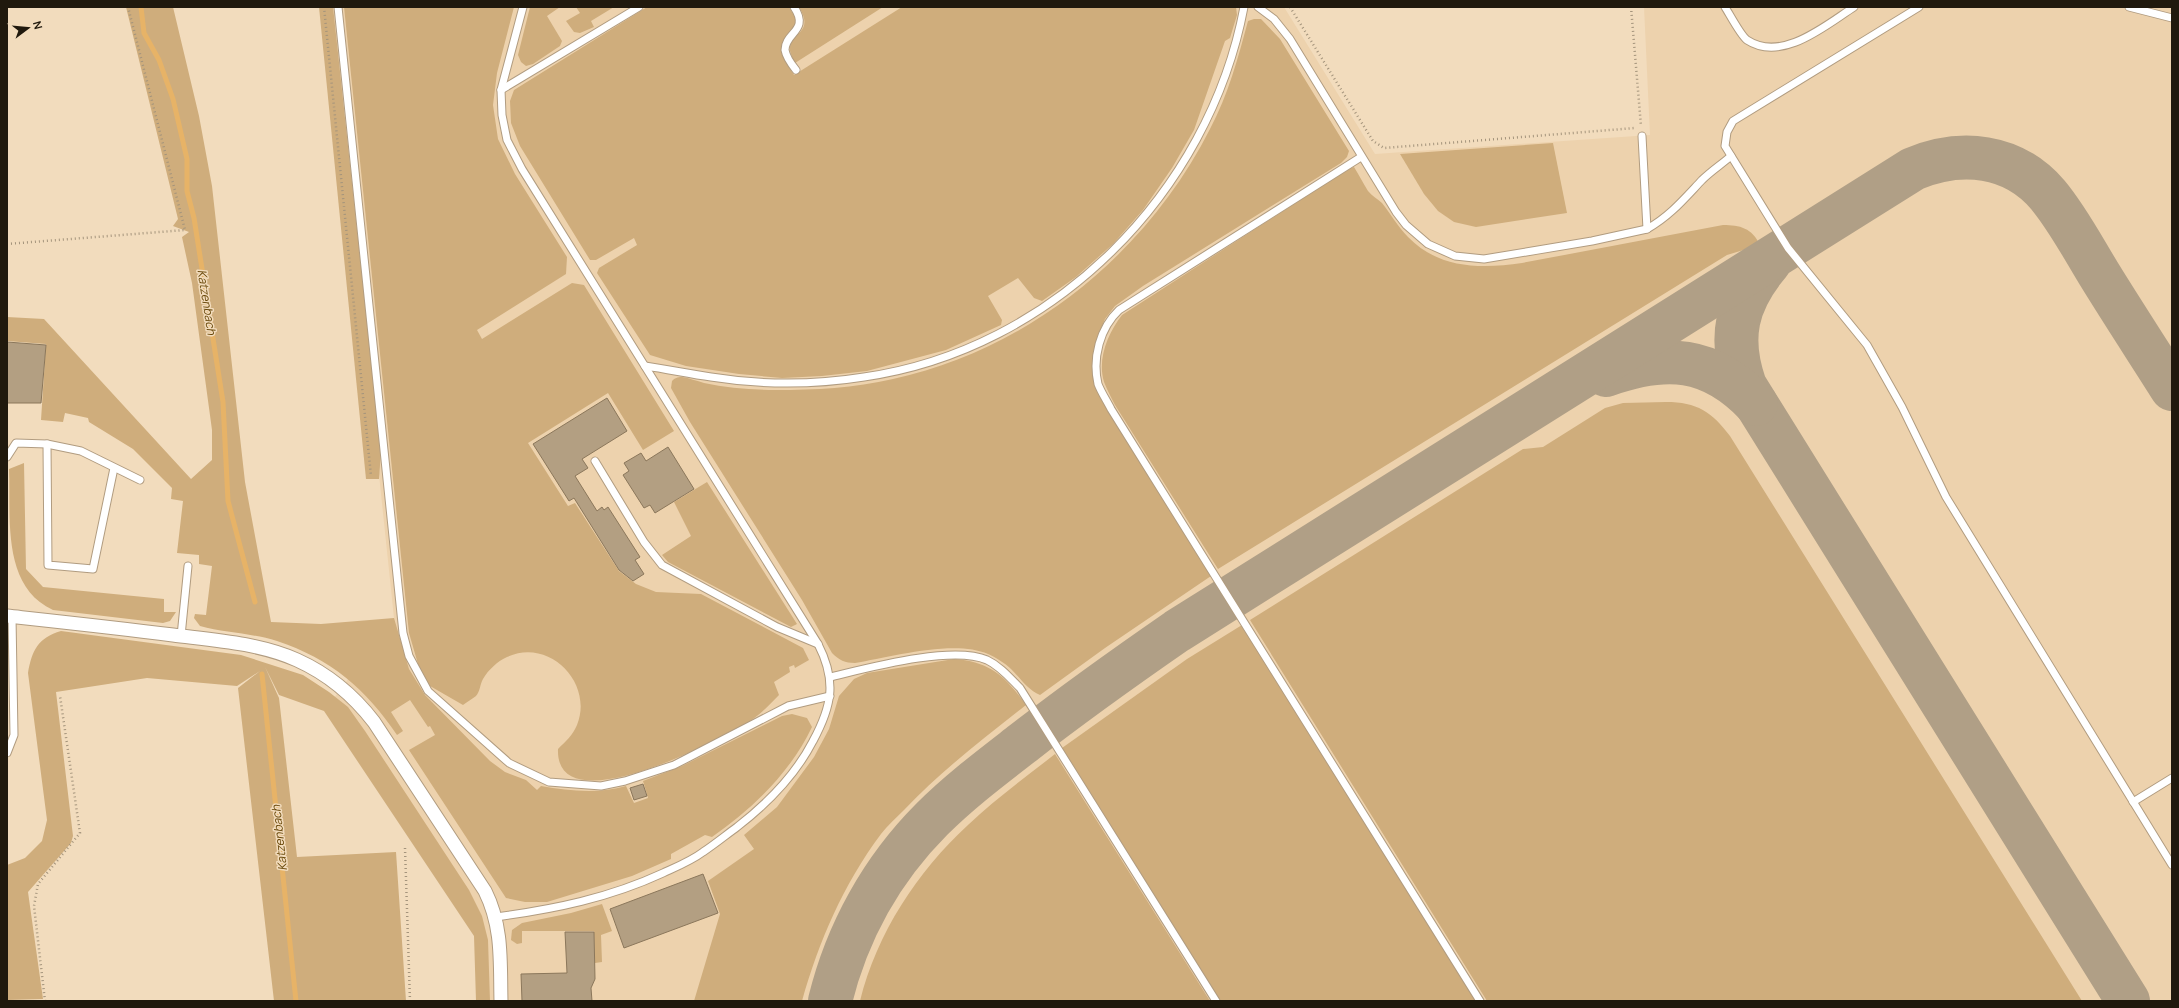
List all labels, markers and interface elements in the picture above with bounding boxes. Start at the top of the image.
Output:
north arrow [8,8,48,48]
text: N [30,19,46,31]
water label: Katzenbach [193,268,221,337]
water label: Katzenbach [267,803,291,872]

